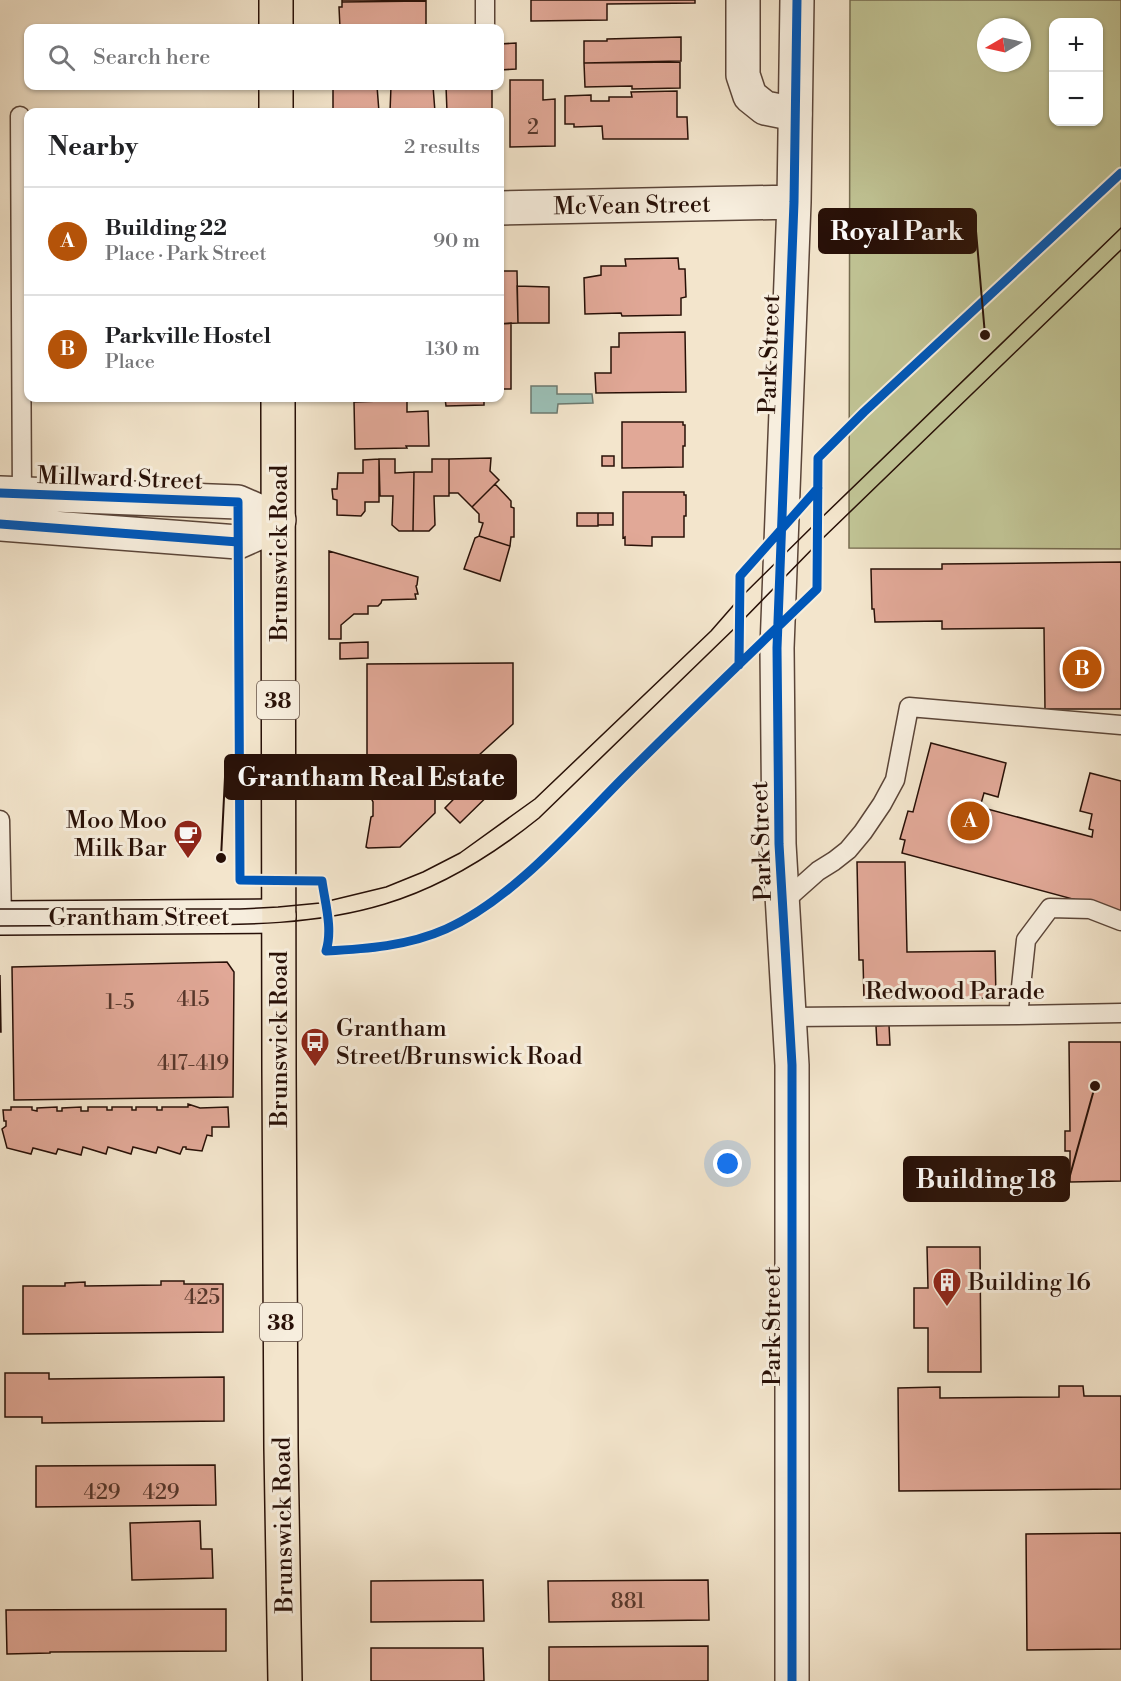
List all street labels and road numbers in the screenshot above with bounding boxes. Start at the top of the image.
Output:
street label: McVean Street [553,190,711,222]
street label: Park Street [753,293,787,415]
street label: Millward Street [36,461,204,497]
street label: Brunswick Road [265,464,295,642]
road number: 38 [257,681,299,719]
street label: Park Street [745,780,779,901]
street label: Grantham Street [49,903,230,933]
street label: Brunswick Road [265,950,295,1128]
street label: Redwood Parade [865,977,1045,1007]
street label: Park Street [758,1265,788,1386]
road number: 38 [260,1303,302,1341]
street label: Brunswick Road [267,1436,301,1614]

